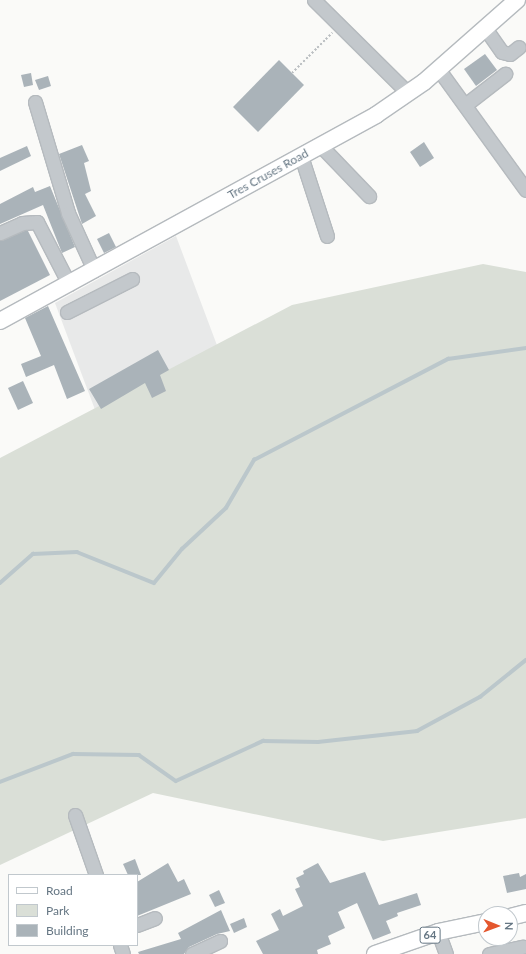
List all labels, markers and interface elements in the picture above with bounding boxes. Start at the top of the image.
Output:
street label: Tres Cruses Road [225,146,311,202]
legend [8,874,138,946]
text: Road [46,883,73,898]
text: Park [46,903,69,918]
north arrow [478,906,518,946]
text: N [503,922,516,931]
text: Building [46,923,89,938]
road number: 64 [419,926,441,944]

